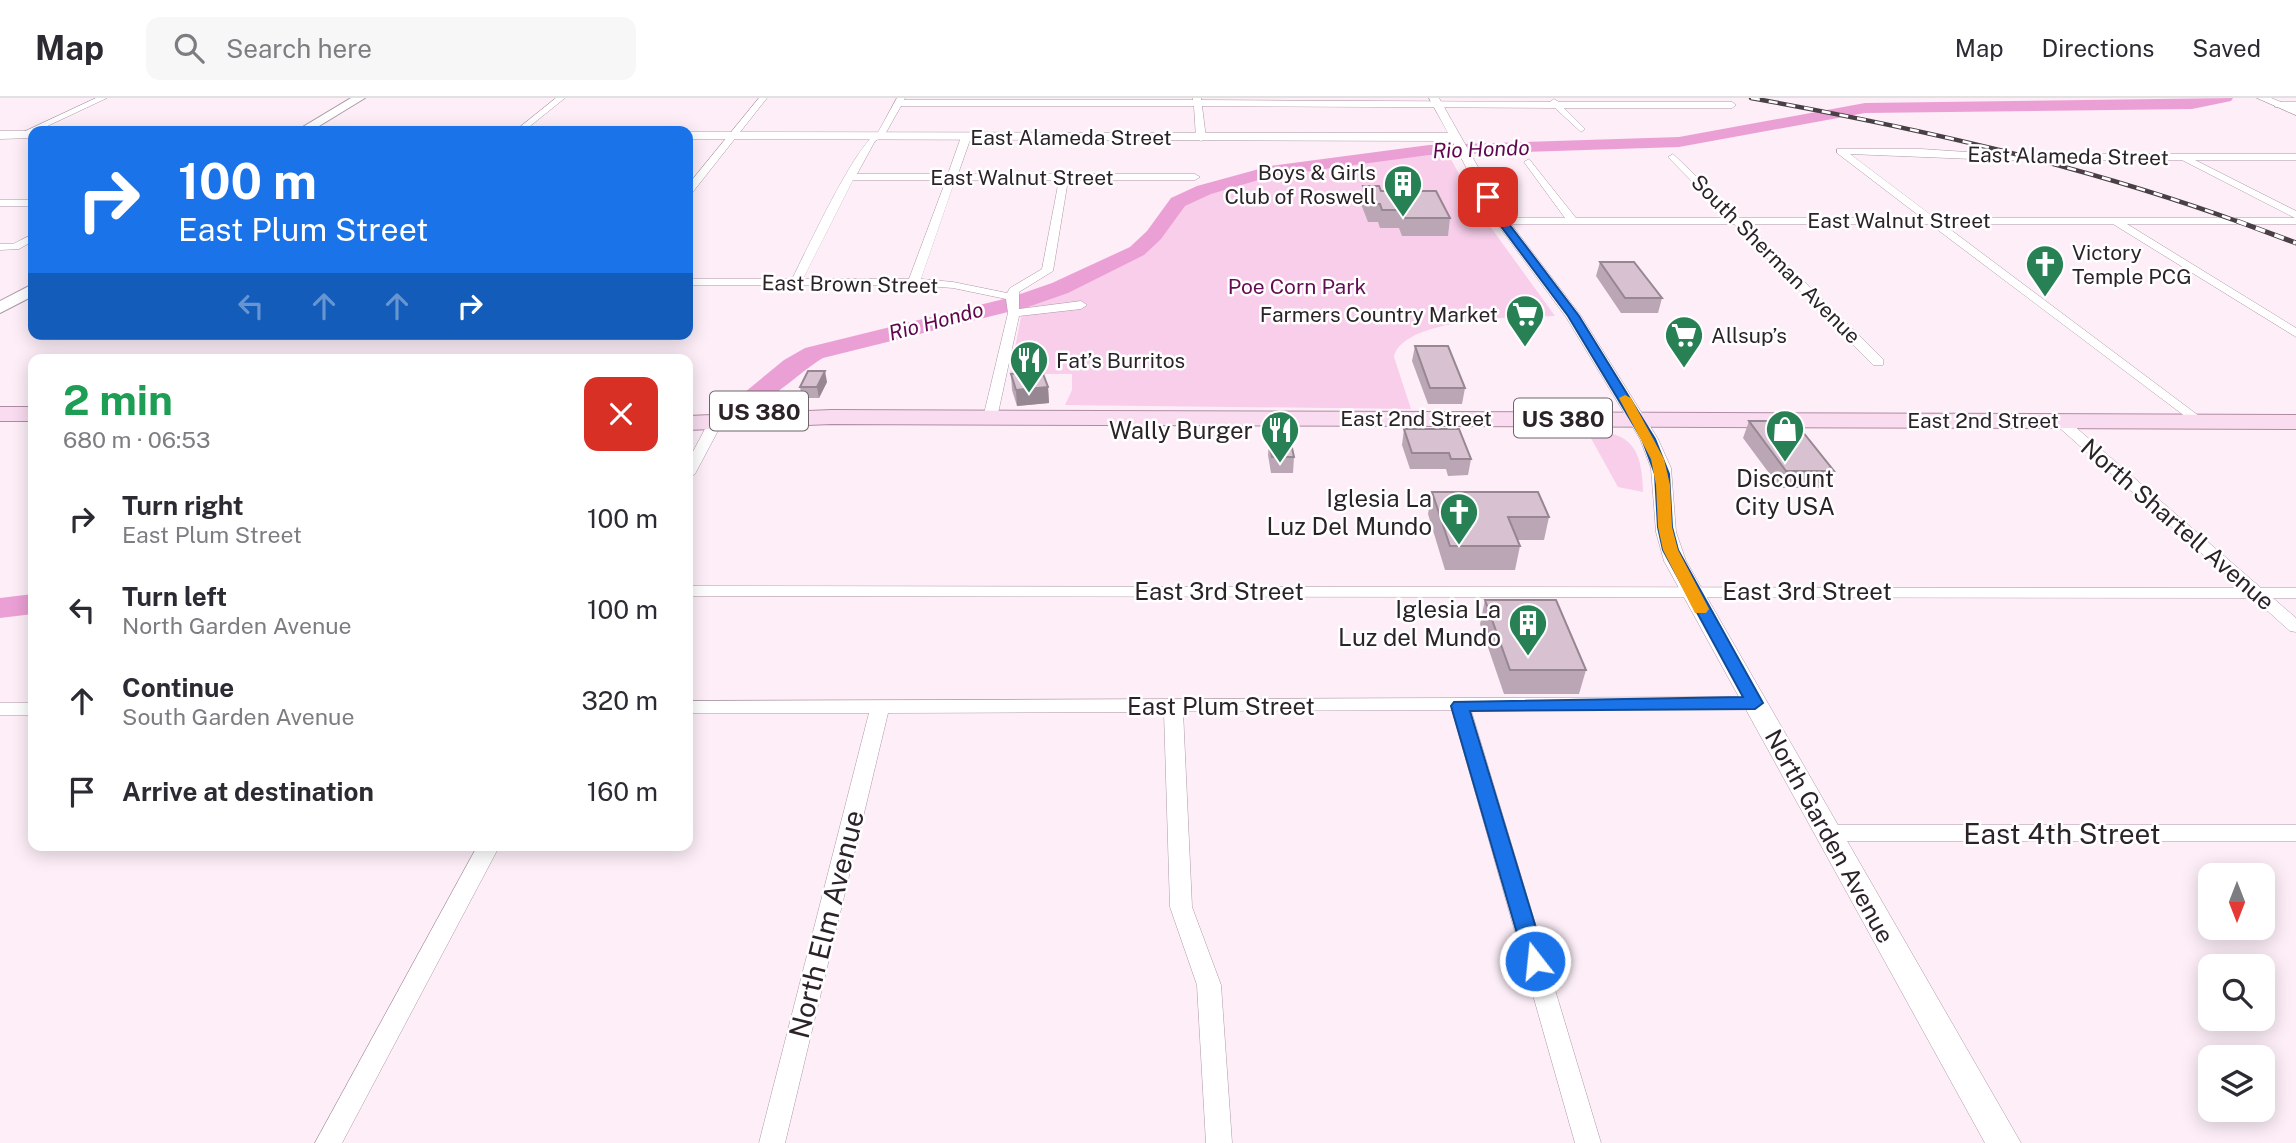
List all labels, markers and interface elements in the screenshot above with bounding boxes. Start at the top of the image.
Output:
search box [146,17,636,80]
text: Map [35,29,104,67]
icon: search [170,29,208,67]
text: Search here [226,33,372,64]
text: Map [1955,34,2004,62]
text: Directions [2042,34,2154,62]
text: Saved [2192,34,2261,62]
street label: East Alameda Street [970,125,1172,150]
water label: Rio Hondo [1432,135,1530,163]
street label: East Alameda Street [1967,142,2169,170]
text: 100 m [178,152,317,210]
icon: right [63,154,154,245]
place label: Boys & Girls Club of Roswell [1224,160,1376,209]
building icon: Boys & Girls Club of Roswell [1382,163,1424,218]
street label: East Walnut Street [930,165,1114,190]
pin [1458,167,1518,227]
street label: South Sherman Avenue [1686,169,1866,349]
icon: arrive [1469,178,1507,216]
street label: East Walnut Street [1807,208,1991,233]
text: East Plum Street [178,211,428,248]
place label: Victory Temple PCG [2072,240,2192,289]
church icon: Victory Temple PCG [2024,243,2066,298]
street label: East Brown Street [761,270,939,298]
park label: Poe Corn Park [1228,274,1366,299]
icon: left [232,287,270,325]
icon: ahead [305,287,343,325]
icon: ahead [378,287,416,325]
icon: right [451,287,489,325]
supermarket icon: Farmers Country Market [1504,293,1546,348]
water label: Rio Hondo [886,296,986,346]
place label: Farmers Country Market [1260,302,1498,327]
supermarket icon: Allsup’s [1663,314,1705,369]
place label: Allsup’s [1711,323,1787,348]
restaurant icon: Fat’s Burritos [1008,339,1050,394]
place label: Fat’s Burritos [1056,348,1185,373]
text: 2 min [63,375,173,424]
button: close [584,377,658,451]
road number: US 380 [710,392,808,430]
road number: US 380 [1514,398,1612,438]
street label: East 2nd Street [1340,406,1492,431]
shop icon: Discount City USA [1764,408,1806,463]
street label: East 2nd Street [1907,408,2059,433]
restaurant icon: Wally Burger [1259,409,1301,464]
place label: Wally Burger [1109,416,1253,444]
text: 680 m · 06:53 [63,426,210,453]
street label: North Shartell Avenue [2076,432,2280,616]
place label: Discount City USA [1735,464,1835,520]
place label: Iglesia La Luz Del Mundo [1266,484,1432,540]
text: Turn right [122,490,244,521]
church icon: Iglesia La Luz Del Mundo [1438,491,1480,546]
icon: right [63,500,101,538]
text: 100 m [587,503,658,534]
text: East Plum Street [122,521,302,548]
street label: East 3rd Street [1134,577,1304,605]
street label: East 3rd Street [1722,577,1892,605]
text: Turn left [122,581,227,612]
icon: left [63,591,101,629]
text: 100 m [587,594,658,625]
place label: Iglesia La Luz del Mundo [1338,595,1501,651]
building icon: Iglesia La Luz del Mundo [1507,602,1549,657]
text: North Garden Avenue [122,612,352,639]
text: Continue [122,672,234,703]
icon: ahead [63,682,101,720]
text: 320 m [581,685,658,716]
street label: East Plum Street [1127,692,1315,720]
text: South Garden Avenue [122,703,355,730]
street label: North Garden Avenue [1760,724,1900,948]
icon: arrive [63,773,101,811]
text: Arrive at destination [122,776,374,807]
text: 160 m [587,776,658,807]
street label: North Elm Avenue [782,807,870,1041]
street label: East 4th Street [1963,817,2161,850]
north arrow [2198,863,2275,940]
map controls [2198,863,2275,1122]
position arrow [1498,924,1572,998]
button: search [2198,954,2275,1031]
button: layers [2198,1045,2275,1122]

